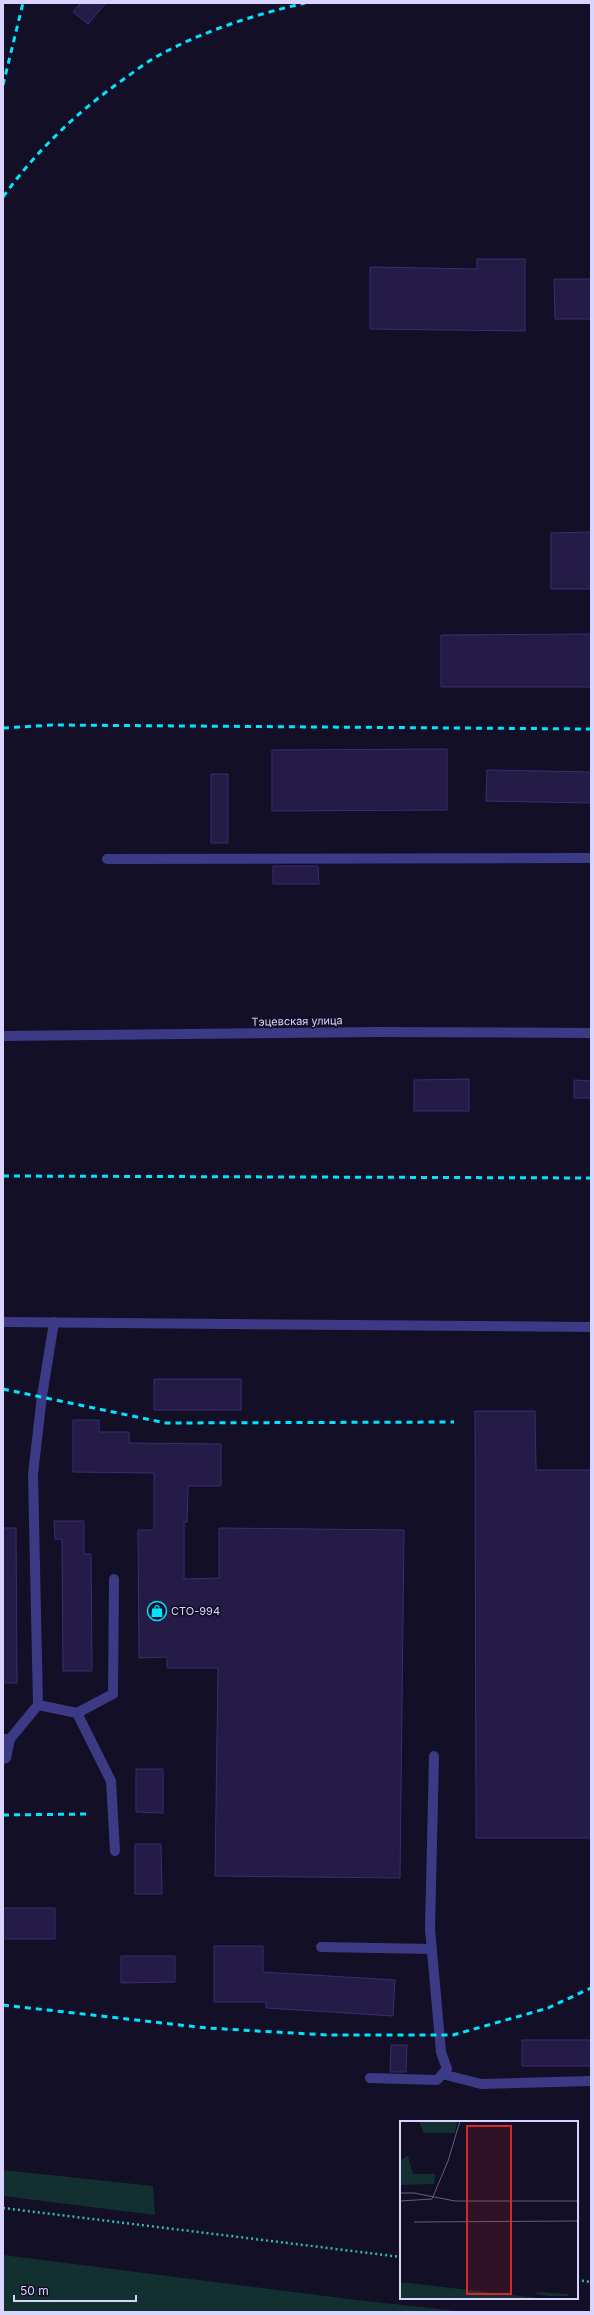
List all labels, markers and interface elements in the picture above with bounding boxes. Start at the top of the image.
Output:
street label: Тэцевская улица [251,1013,343,1029]
shop icon: СТО-994 [146,1600,168,1622]
place label: СТО-994 [171,1604,220,1618]
inset map [400,2121,578,2299]
scale bar [14,2277,136,2303]
text: 50 m [20,2283,49,2298]

